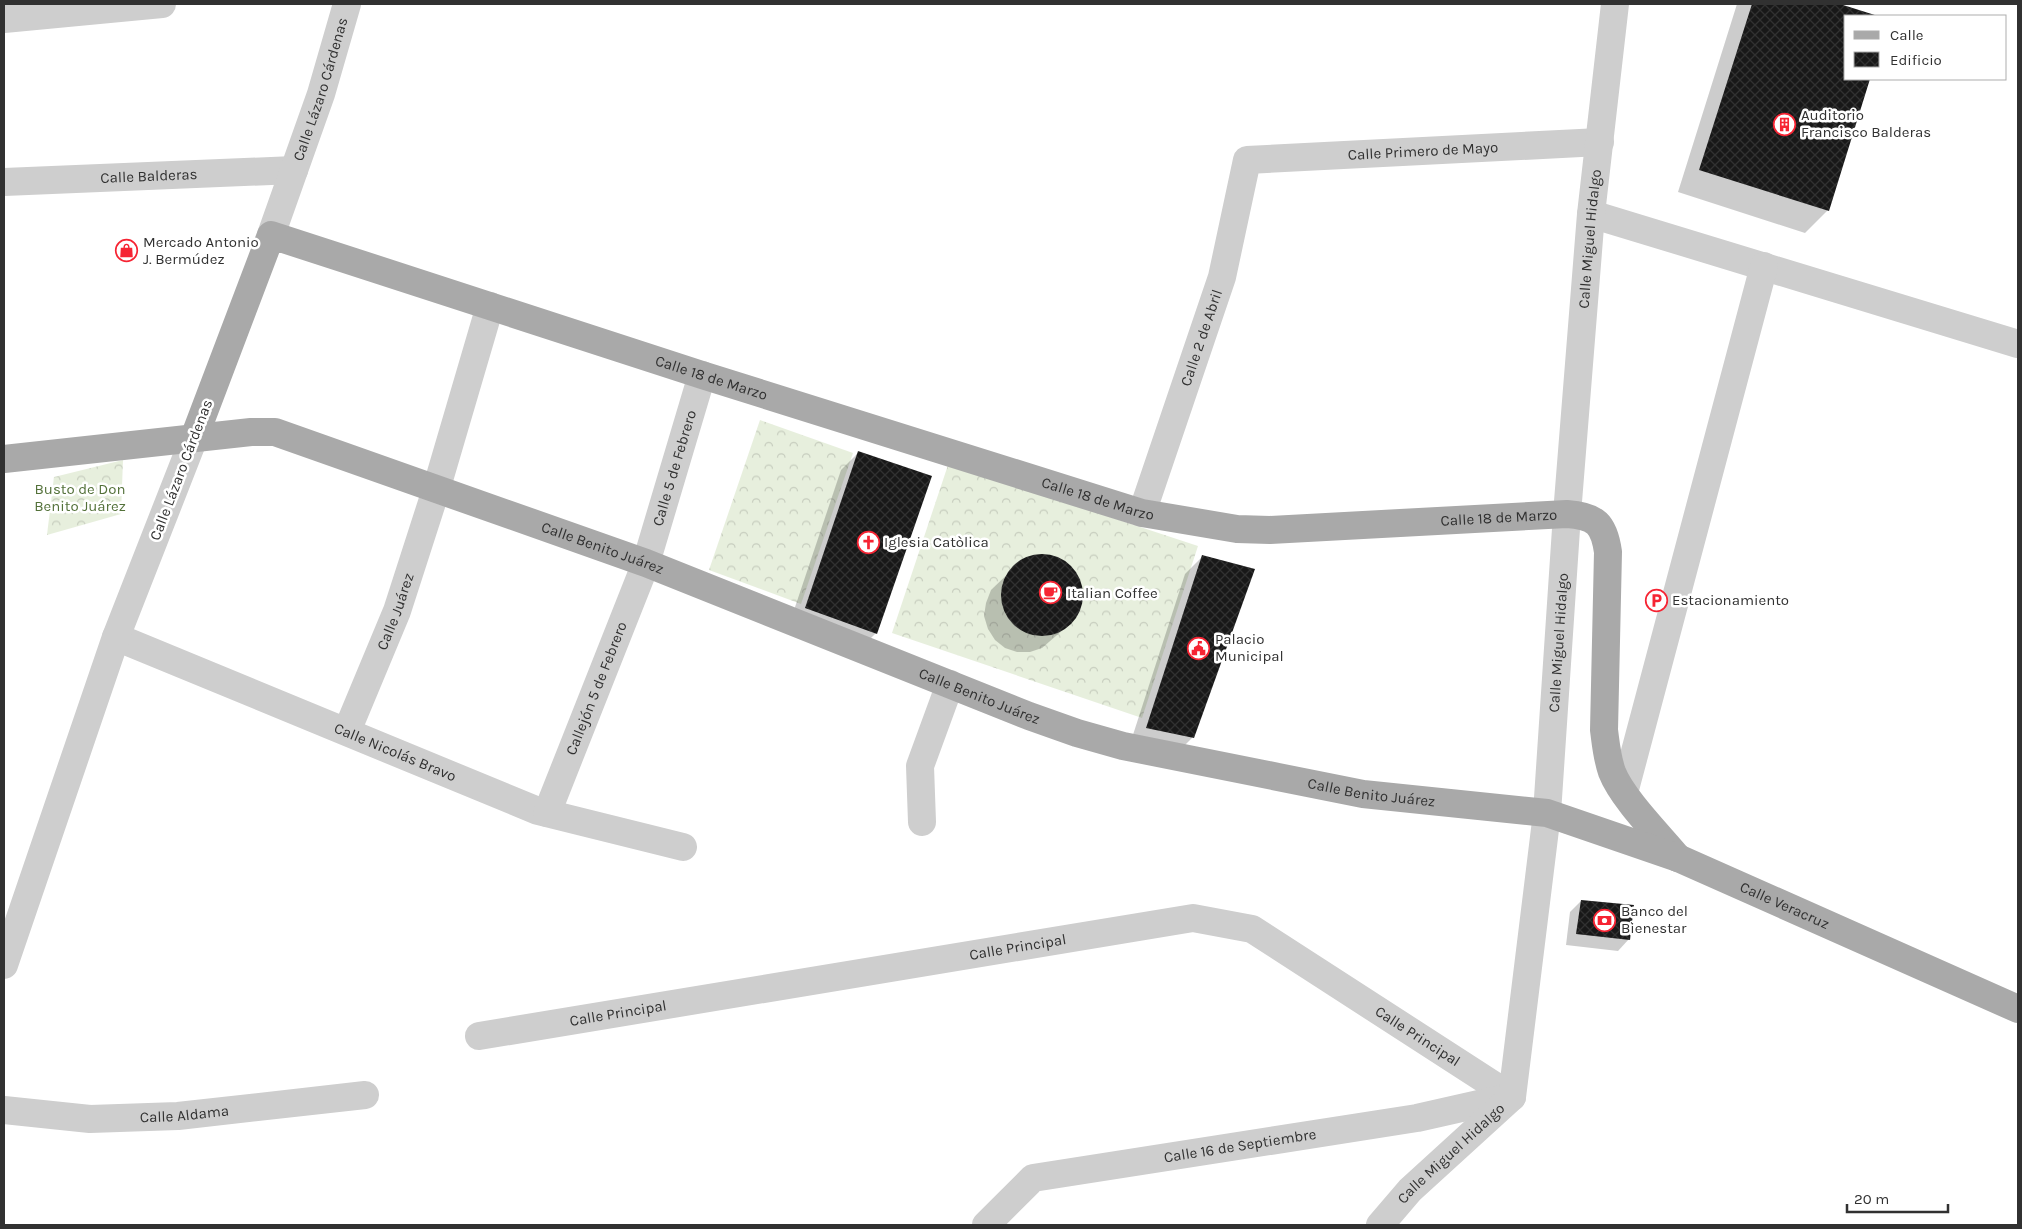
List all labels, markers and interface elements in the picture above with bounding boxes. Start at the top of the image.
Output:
street label: Calle Lázaro Cárdenas [289,15,352,163]
legend [1844,15,2007,80]
text: Calle [1890,26,1924,44]
text: Edificio [1890,51,1942,69]
place label: Auditorio Francisco Balderas [1801,106,1931,141]
building icon: Auditorio Francisco Balderas [1773,112,1797,136]
street label: Calle Primero de Mayo [1347,138,1499,164]
street label: Calle Balderas [100,165,198,187]
street label: Calle Miguel Hidalgo [1574,168,1605,309]
place label: Mercado Antonio J. Bermúdez [143,233,259,268]
shop icon: Mercado Antonio J. Bermúdez [115,239,139,263]
street label: Calle 2 de Abril [1177,287,1226,389]
street label: Calle 18 de Marzo [653,351,770,404]
street label: Calle Lázaro Cárdenas [146,397,216,543]
street label: Calle 5 de Febrero [649,408,700,528]
street label: Calle 18 de Marzo [1039,473,1155,524]
park label: Busto de Don Benito Juárez [34,480,126,515]
street label: Calle 18 de Marzo [1440,506,1558,530]
street label: Calle Benito Juárez [539,518,667,578]
church icon: Iglesia Catòlica [856,530,880,554]
place label: Iglesia Catòlica [884,533,989,551]
street label: Calle Juárez [373,571,418,653]
street label: Calle Miguel Hidalgo [1545,572,1572,713]
cafe icon: Italian Coffee [1039,581,1063,605]
place label: Italian Coffee [1067,584,1158,602]
parking icon: Estacionamiento [1644,588,1668,612]
place label: Estacionamiento [1672,591,1789,609]
street label: Callejón 5 de Febrero [562,619,631,758]
place label: Palacio Municipal [1215,630,1284,665]
public building icon: Palacio Municipal [1187,636,1211,660]
street label: Calle Benito Juárez [916,664,1042,728]
street label: Calle Nicolás Bravo [331,719,459,785]
street label: Calle Benito Juárez [1306,774,1436,810]
street label: Calle Veracruz [1737,878,1832,933]
place label: Banco del Bienestar [1621,902,1688,937]
bank icon: Banco del Bienestar [1593,908,1617,932]
street label: Calle Principal [968,930,1067,964]
street label: Calle Principal [568,996,668,1030]
street label: Calle Principal [1372,1002,1464,1070]
street label: Calle Miguel Hidalgo [1393,1099,1508,1207]
street label: Calle Aldama [139,1101,230,1126]
street label: Calle 16 de Septiembre [1163,1125,1317,1166]
scale bar [1847,1182,1948,1214]
text: 20 m [1854,1190,1889,1208]

